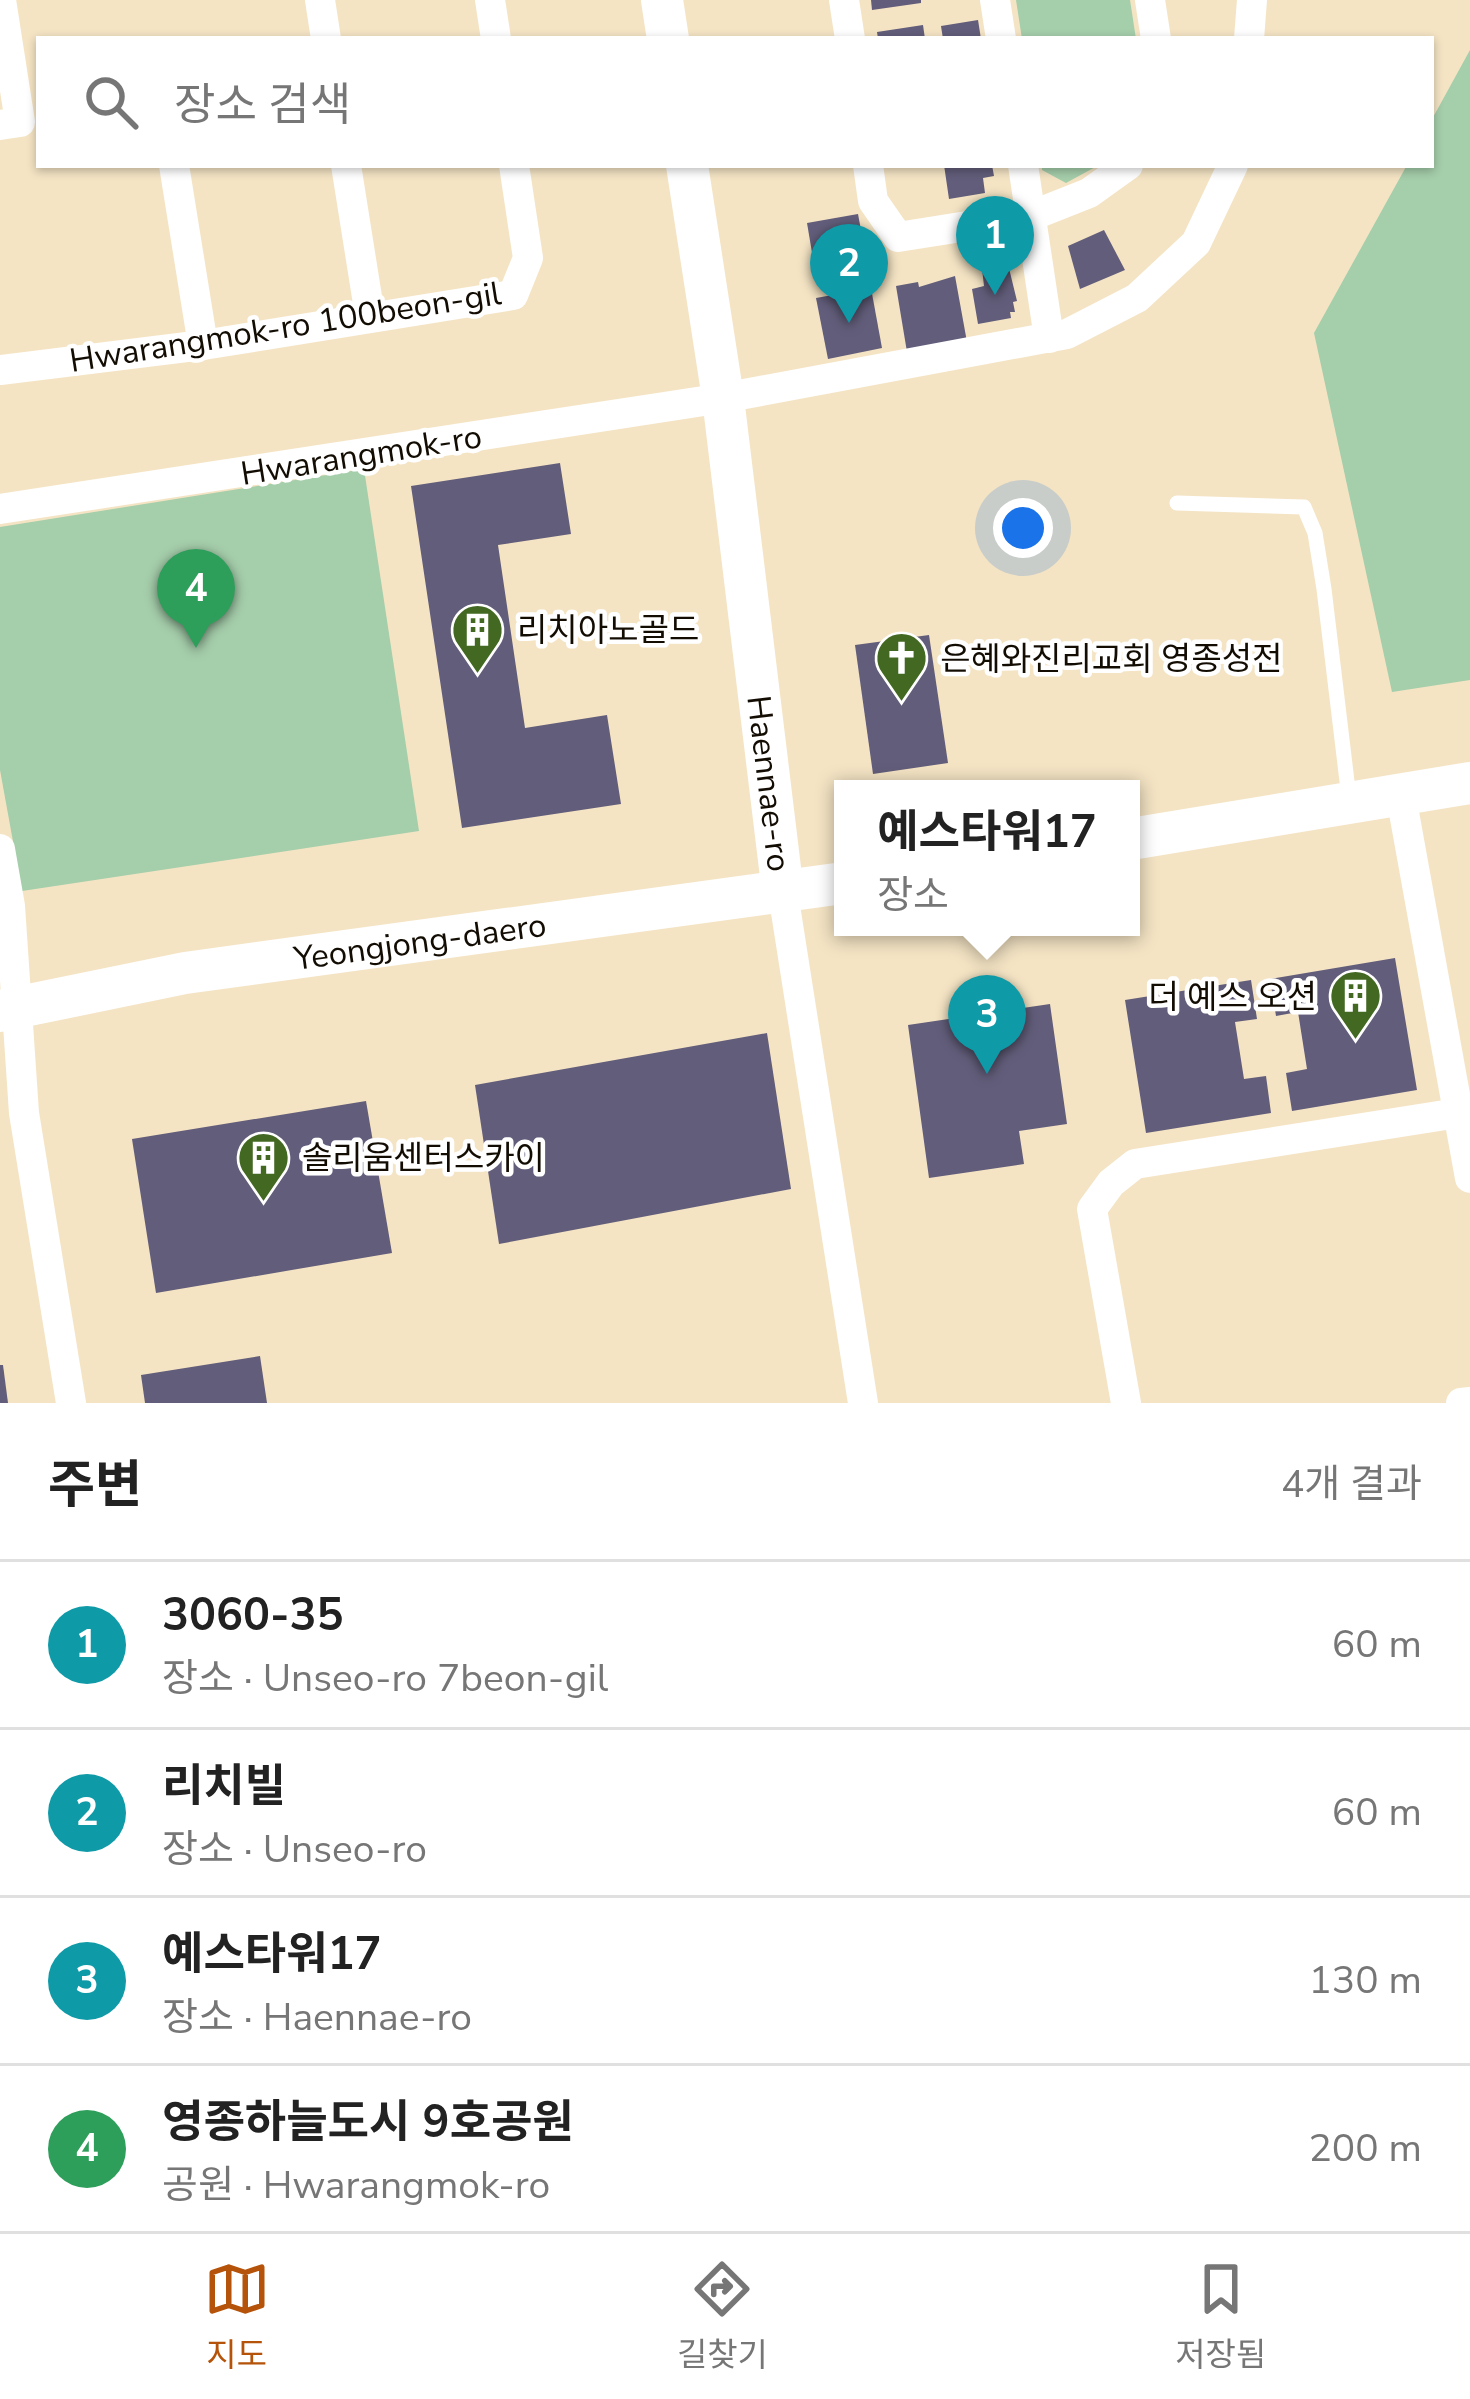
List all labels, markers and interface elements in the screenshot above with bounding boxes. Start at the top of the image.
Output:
search box [36,36,1434,168]
icon: search [78,69,144,135]
text: 장소 검색 [174,75,351,136]
pin: 1 [956,196,1034,295]
pin: 2 [810,224,888,323]
street label: Hwarangmok-ro 100beon-gil [66,271,504,384]
street label: Hwarangmok-ro [238,414,485,497]
your location [993,498,1053,558]
pin: 4 [157,549,235,648]
building icon: 리치아노골드 [450,601,506,675]
place label: 리치아노골드 [517,608,699,653]
church icon: 은혜와진리교회 영종성전 [873,630,929,704]
place label: 은혜와진리교회 영종성전 [940,637,1282,682]
street label: Haennae-ro [735,693,801,874]
popup [834,780,1140,936]
text: 예스타워17 [877,802,1097,863]
text: 장소 [877,869,949,922]
street label: Yeongjong-daero [290,903,549,982]
building icon: 더 예스 오션 [1328,968,1384,1042]
pin: 3 [948,975,1026,1074]
place label: 더 예스 오션 [1148,975,1317,1020]
building icon: 솔리움센터스카이 [235,1129,291,1203]
place label: 솔리움센터스카이 [302,1136,545,1181]
text: 주변 [48,1450,142,1520]
text: 4개 결과 [1281,1458,1422,1511]
text: 3060-35 [162,1585,344,1646]
text: 1 [75,1618,99,1671]
text: 60 m [1332,1618,1422,1671]
text: 장소 · Unseo-ro 7beon-gil [162,1652,608,1705]
text: 리치빌 [162,1756,286,1817]
text: 2 [75,1786,99,1839]
text: 60 m [1332,1786,1422,1839]
text: 장소 · Unseo-ro [162,1823,427,1876]
text: 예스타워17 [162,1924,382,1985]
text: 3 [75,1954,99,2007]
text: 130 m [1308,1954,1422,2007]
text: 장소 · Haennae-ro [162,1991,472,2044]
text: 영종하늘도시 9호공원 [162,2092,574,2153]
text: 4 [75,2122,99,2175]
text: 200 m [1308,2122,1422,2175]
text: 공원 · Hwarangmok-ro [162,2159,550,2212]
tab: 지도 [204,2256,270,2378]
tab: 길찾기 [677,2256,768,2378]
tab: 저장됨 [1175,2256,1266,2378]

